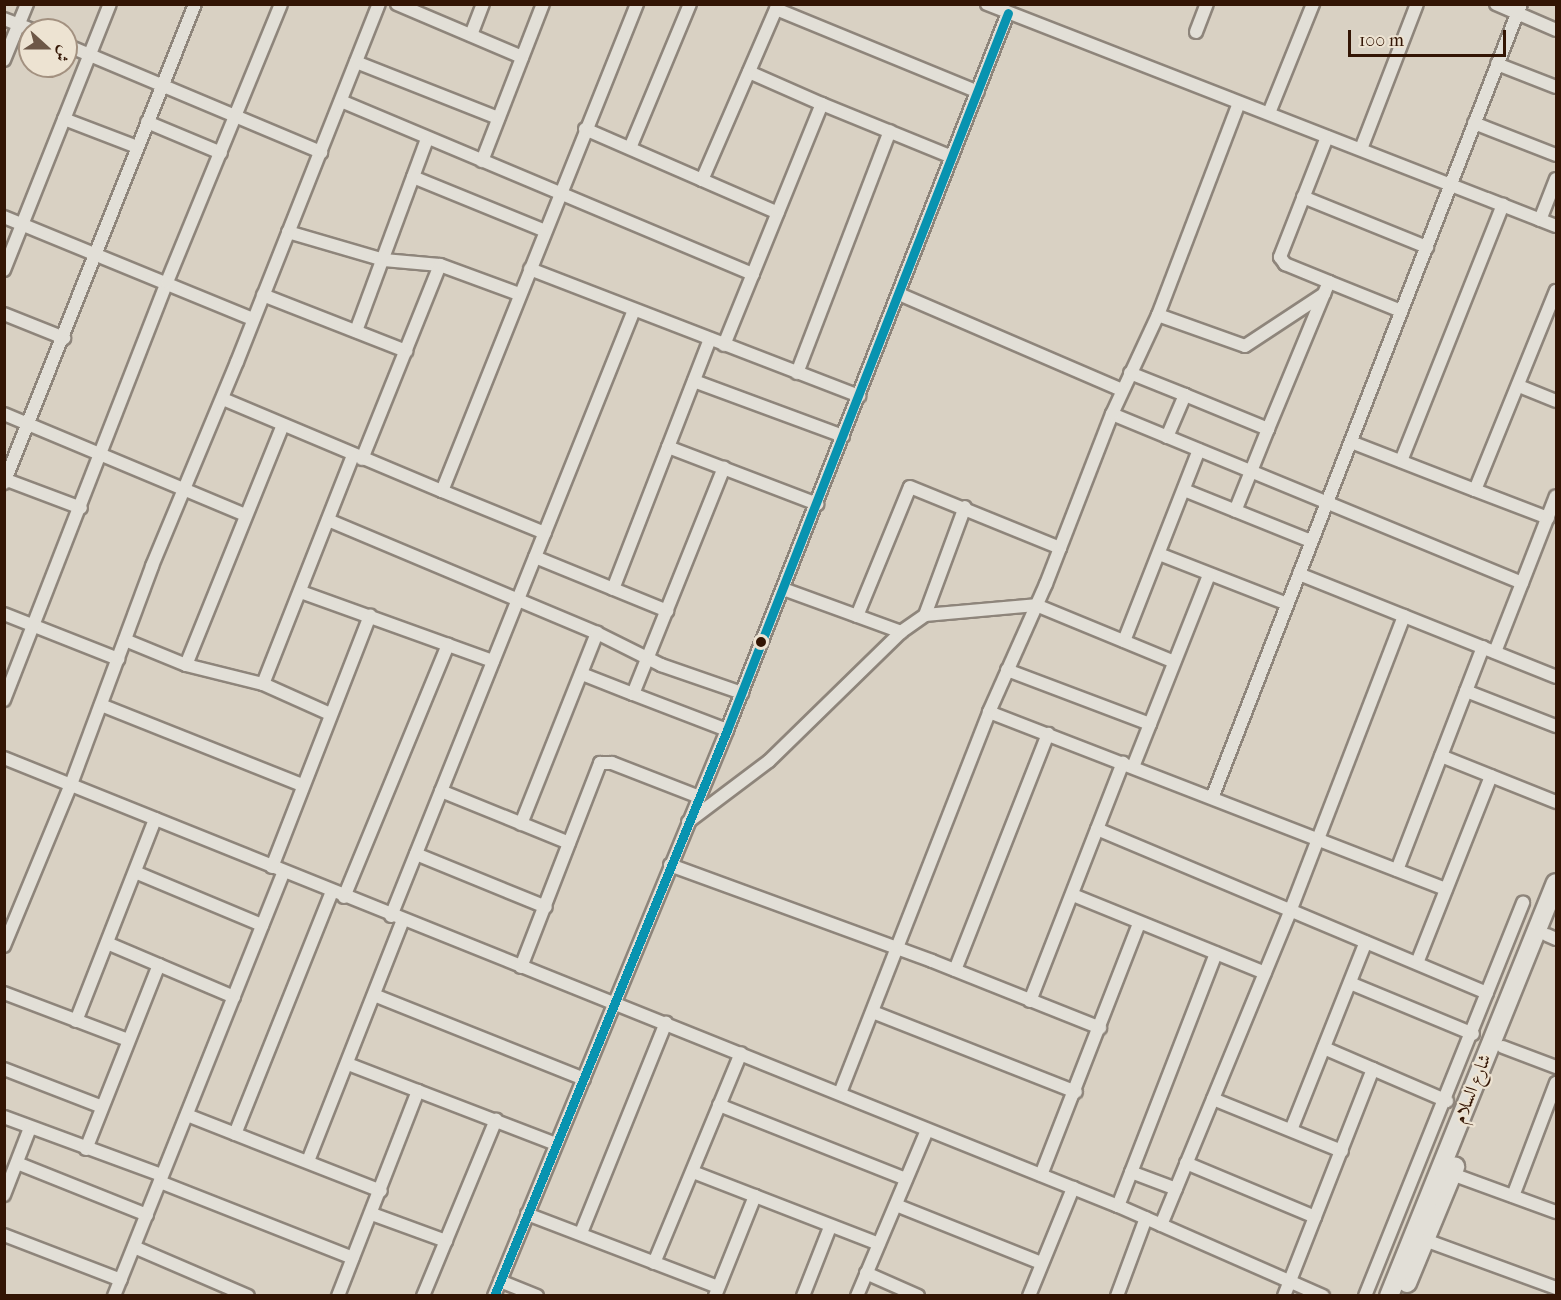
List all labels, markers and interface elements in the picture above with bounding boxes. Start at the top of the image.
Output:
north arrow [18,18,78,78]
scale bar [1351,18,1508,56]
text: 100 m [1359,30,1404,51]
text: ش [52,43,75,65]
unlabelled marker [755,636,767,648]
street label: شارع السلام [1449,1051,1497,1127]

